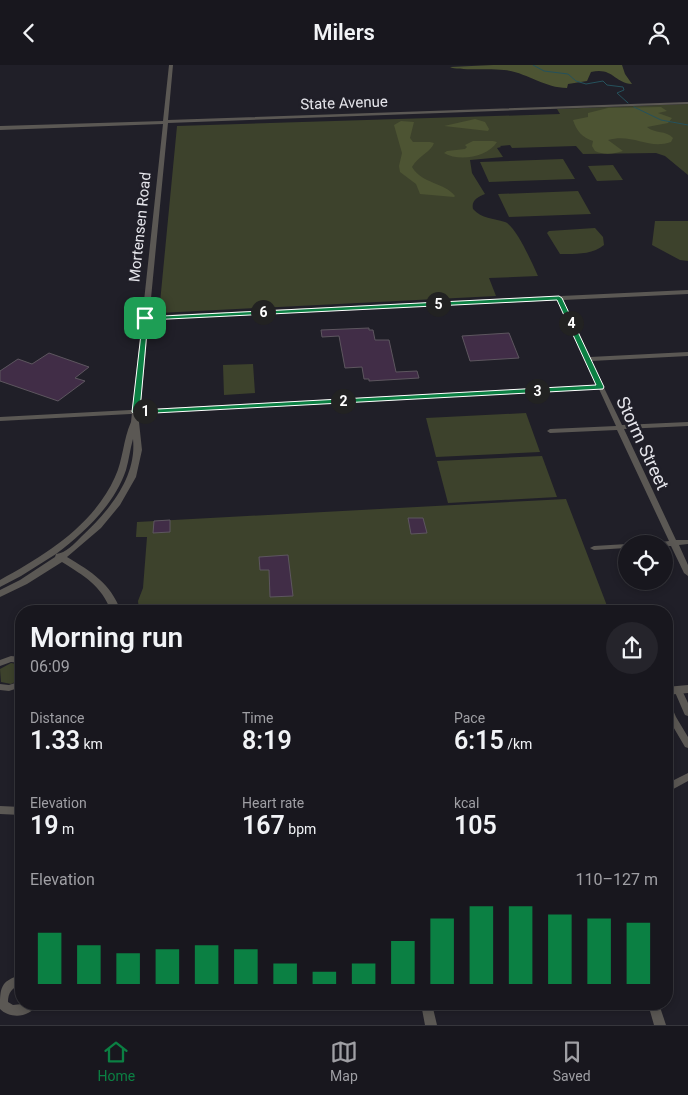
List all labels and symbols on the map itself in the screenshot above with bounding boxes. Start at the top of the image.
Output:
street label: State Avenue [300,92,388,114]
street label: Mortensen Road [125,171,155,283]
pin: 5 [426,291,450,317]
pin [124,297,166,339]
pin: 6 [250,299,276,325]
pin: 4 [558,311,584,335]
pin: 3 [524,379,550,403]
pin: 2 [330,389,356,413]
street label: Storm Street [612,393,674,493]
pin: 1 [132,399,158,423]

